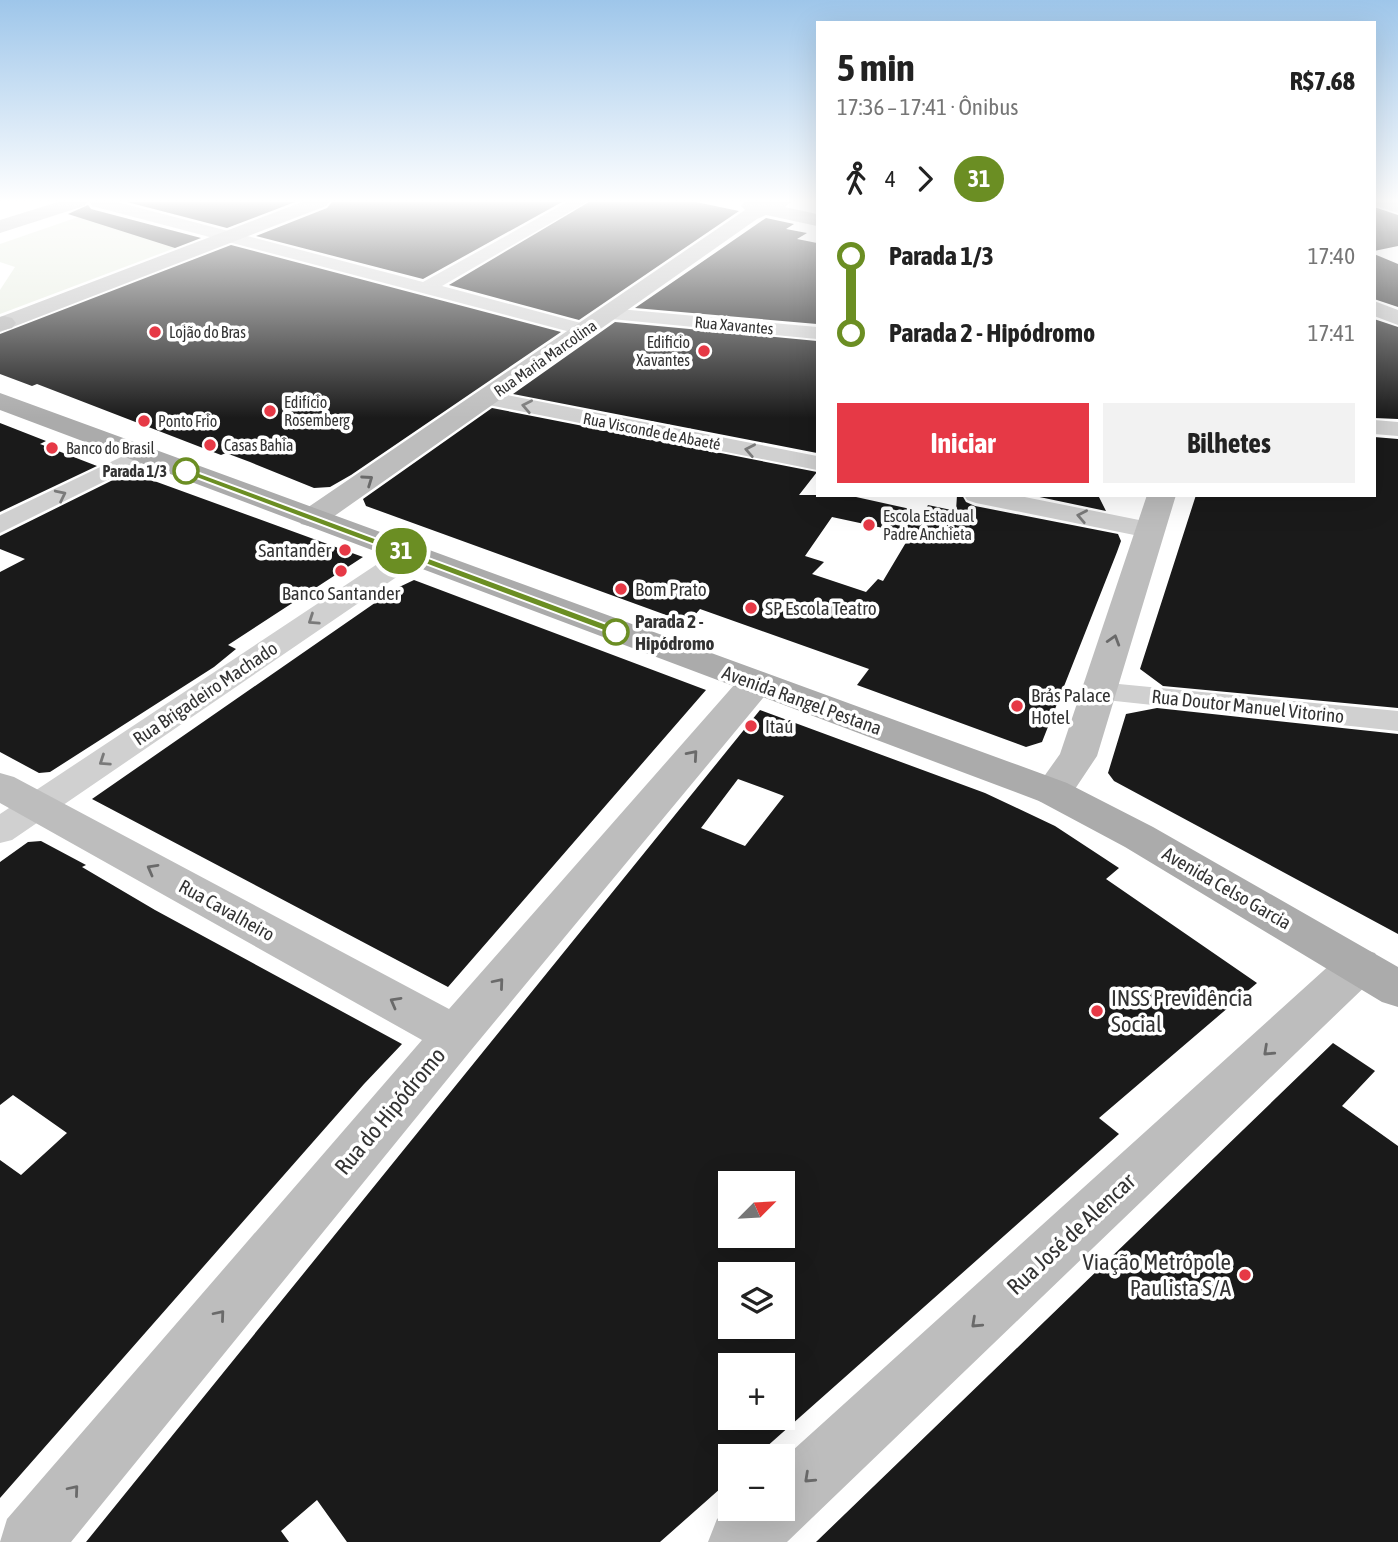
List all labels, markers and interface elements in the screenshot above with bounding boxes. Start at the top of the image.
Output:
text: 5 min [837,46,915,89]
text: R$7.68 [1290,66,1355,96]
text: 17:36 – 17:41 · Ônibus [837,94,1018,120]
icon: walk [837,160,875,198]
icon: forward [906,160,944,198]
text: 31 [968,165,990,192]
text: 4 [885,166,896,192]
text: Parada 1/3 [889,241,994,271]
text: 17:40 [1308,243,1355,269]
street label: Rua Xavantes [694,313,774,337]
street label: Rua Maria Marcolina [490,316,600,400]
text: Parada 2 - Hipódromo [889,318,1095,348]
text: 17:41 [1308,320,1355,346]
place label: Lojão do Bras [169,323,246,342]
marker: Lojão do Bras [147,324,163,340]
place label: Edificio Xavantes [636,333,690,369]
marker: Edificio Xavantes [696,343,712,359]
place label: Edifício Rosemberg [284,393,350,430]
one-way arrow [521,399,533,414]
marker: Edifício Rosemberg [262,403,278,419]
button: Iniciar [837,403,1089,483]
button: Bilhetes [1103,403,1355,483]
street label: Rua Visconde de Abaeté [582,409,722,453]
place label: Ponto Frio [158,412,217,430]
marker: Ponto Frio [136,413,152,429]
place label: Casas Bahia [224,436,293,454]
marker: Casas Bahia [202,437,218,453]
place label: Banco do Brasil [66,439,155,457]
marker: Banco do Brasil [44,440,60,456]
one-way arrow [744,443,756,458]
marker: Parada 1/3 [173,458,199,484]
place label: Parada 1/3 [103,462,167,480]
one-way arrow [361,475,374,488]
one-way arrow [54,489,66,503]
place label: Escola Estadual Padre Anchieta [883,507,975,543]
one-way arrow [1076,510,1088,525]
marker: Escola Estadual Padre Anchieta [861,517,877,533]
line badge: 31 [370,528,432,574]
text: 31 [390,537,412,564]
place label: Santander [258,539,331,561]
marker: Santander [337,542,353,558]
marker: Banco Santander [333,563,349,579]
place label: Bom Prato [635,578,707,600]
marker: Bom Prato [613,581,629,597]
place label: Banco Santander [282,582,401,604]
place label: SP Escola Teatro [765,597,877,619]
marker: SP Escola Teatro [743,600,759,616]
place label: Parada 2 - Hipódromo [635,610,715,654]
one-way arrow [307,612,320,625]
marker: Parada 2 - Hipódromo [603,619,629,645]
one-way arrow [1106,634,1121,646]
street label: Rua Brigadeiro Machado [129,636,281,749]
street label: Avenida Rangel Pestana [719,661,885,739]
place label: Brás Palace Hotel [1031,684,1111,728]
street label: Rua Doutor Manuel Vitorino [1151,685,1345,727]
marker: Brás Palace Hotel [1009,698,1025,714]
place label: Itaú [765,715,793,737]
marker: Itaú [743,718,759,734]
one-way arrow [685,750,697,763]
one-way arrow [99,753,112,766]
street label: Avenida Celso Garcia [1159,842,1295,934]
one-way arrow [147,864,159,877]
street label: Rua Cavalheiro [175,875,279,945]
one-way arrow [491,978,503,991]
place label: INSS Previdência Social [1111,985,1253,1037]
one-way arrow [389,997,402,1010]
marker: INSS Previdência Social [1089,1003,1105,1019]
street label: Rua do Hipódromo [329,1042,451,1180]
one-way arrow [1263,1043,1276,1056]
street label: Rua José de Alencar [1002,1167,1141,1300]
north arrow [718,1171,794,1248]
map controls [718,1171,795,1521]
place label: Viação Metrópole Paulista S/A [1082,1249,1232,1301]
button: layers [718,1262,795,1339]
marker: Viação Metrópole Paulista S/A [1237,1267,1253,1283]
one-way arrow [212,1311,224,1324]
one-way arrow [971,1315,984,1327]
button: + [718,1353,795,1430]
button: − [718,1444,795,1521]
one-way arrow [804,1469,817,1482]
one-way arrow [65,1485,78,1497]

